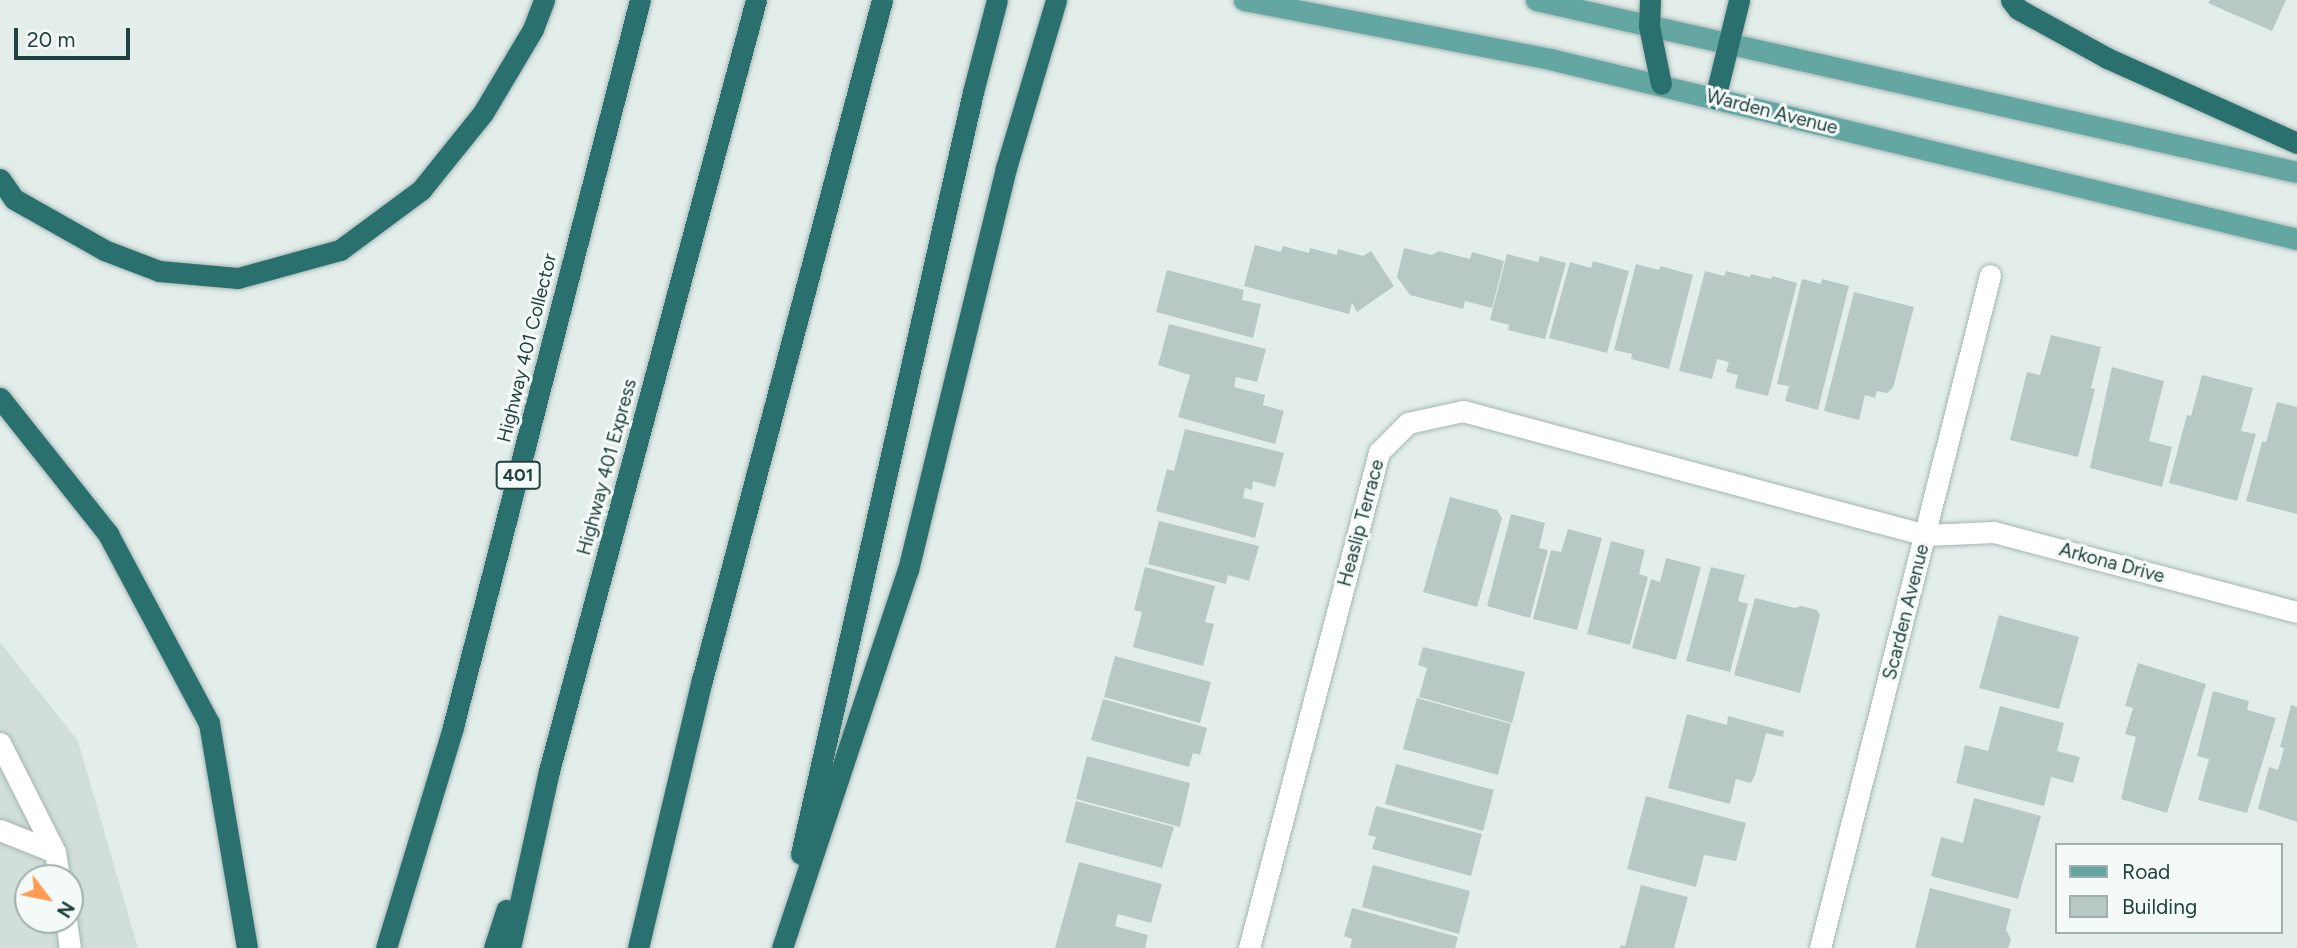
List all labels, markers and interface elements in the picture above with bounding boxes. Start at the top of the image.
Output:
scale bar [18,14,133,58]
text: 20 m [27,27,75,52]
street label: Warden Avenue [1704,85,1840,139]
street label: Highway 401 Collector [492,251,562,445]
street label: Highway 401 Express [572,376,642,558]
street label: Heaslip Terrace [1333,457,1389,589]
road number: 401 [495,461,541,490]
street label: Arkona Drive [2057,538,2167,588]
street label: Scarden Avenue [1878,542,1934,682]
legend [2056,843,2283,934]
text: Road [2122,859,2170,884]
north arrow [14,864,84,934]
text: Building [2122,894,2197,919]
text: N [52,897,79,922]

